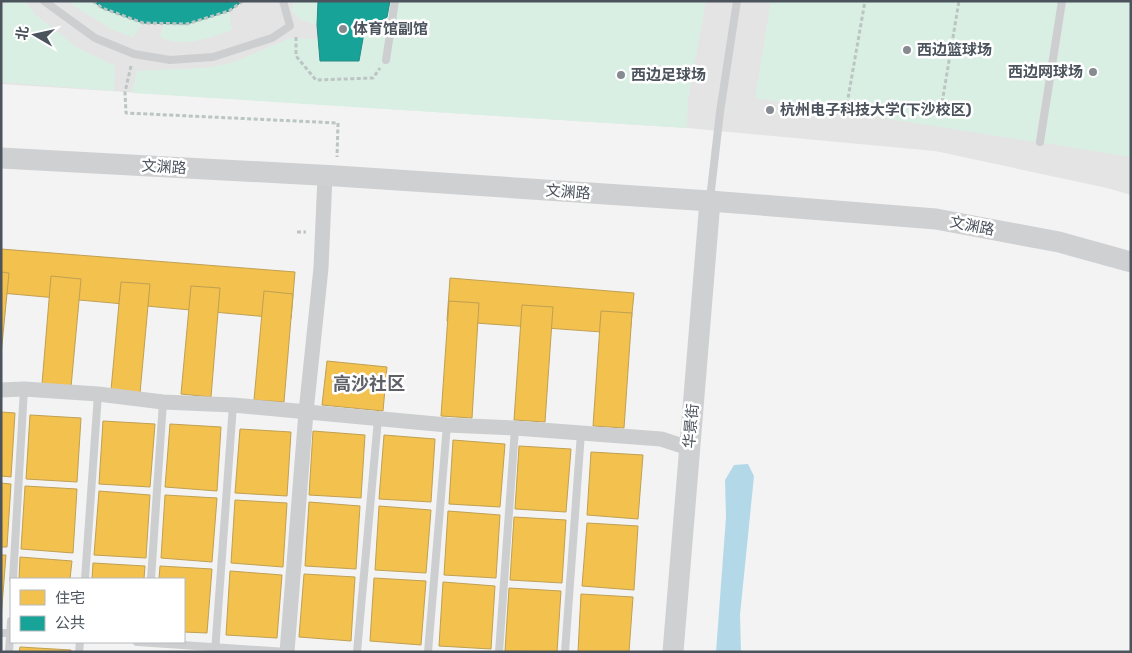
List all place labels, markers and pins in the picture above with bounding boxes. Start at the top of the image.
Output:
place label: 体育馆副馆 [353,20,428,38]
marker: 体育馆副馆 [337,23,349,35]
place label: 西边篮球场 [917,41,992,59]
marker: 西边篮球场 [901,44,913,56]
place label: 西边网球场 [1008,63,1083,81]
place label: 西边足球场 [631,66,706,84]
marker: 西边网球场 [1087,66,1099,78]
marker: 西边足球场 [615,69,627,81]
place label: 杭州电子科技大学(下沙校区) [780,101,972,119]
marker: 杭州电子科技大学(下沙校区) [764,104,776,116]

